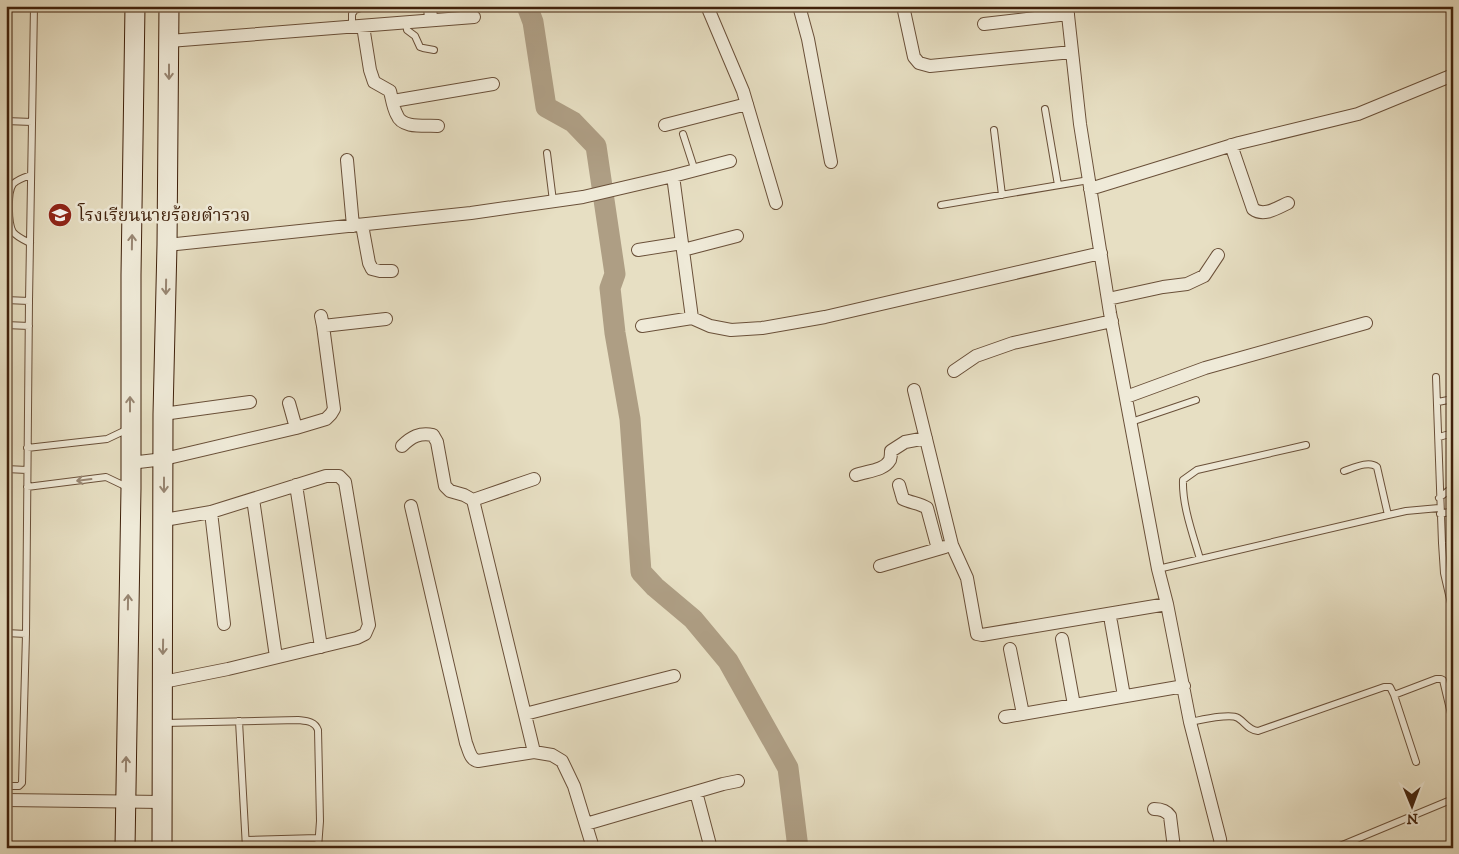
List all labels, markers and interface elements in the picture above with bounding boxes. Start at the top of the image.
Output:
one-way arrow [164,64,174,80]
school or university icon: โรงเรียนนายร้อยตำรวจ [47,202,73,228]
place label: โรงเรียนนายร้อยตำรวจ [77,202,250,227]
one-way arrow [127,234,137,250]
one-way arrow [162,279,171,295]
one-way arrow [126,396,135,412]
one-way arrow [77,475,93,485]
one-way arrow [159,476,169,493]
one-way arrow [124,594,133,610]
one-way arrow [159,639,168,655]
one-way arrow [121,756,131,772]
north arrow [1386,782,1436,832]
text: N [1406,809,1418,827]

